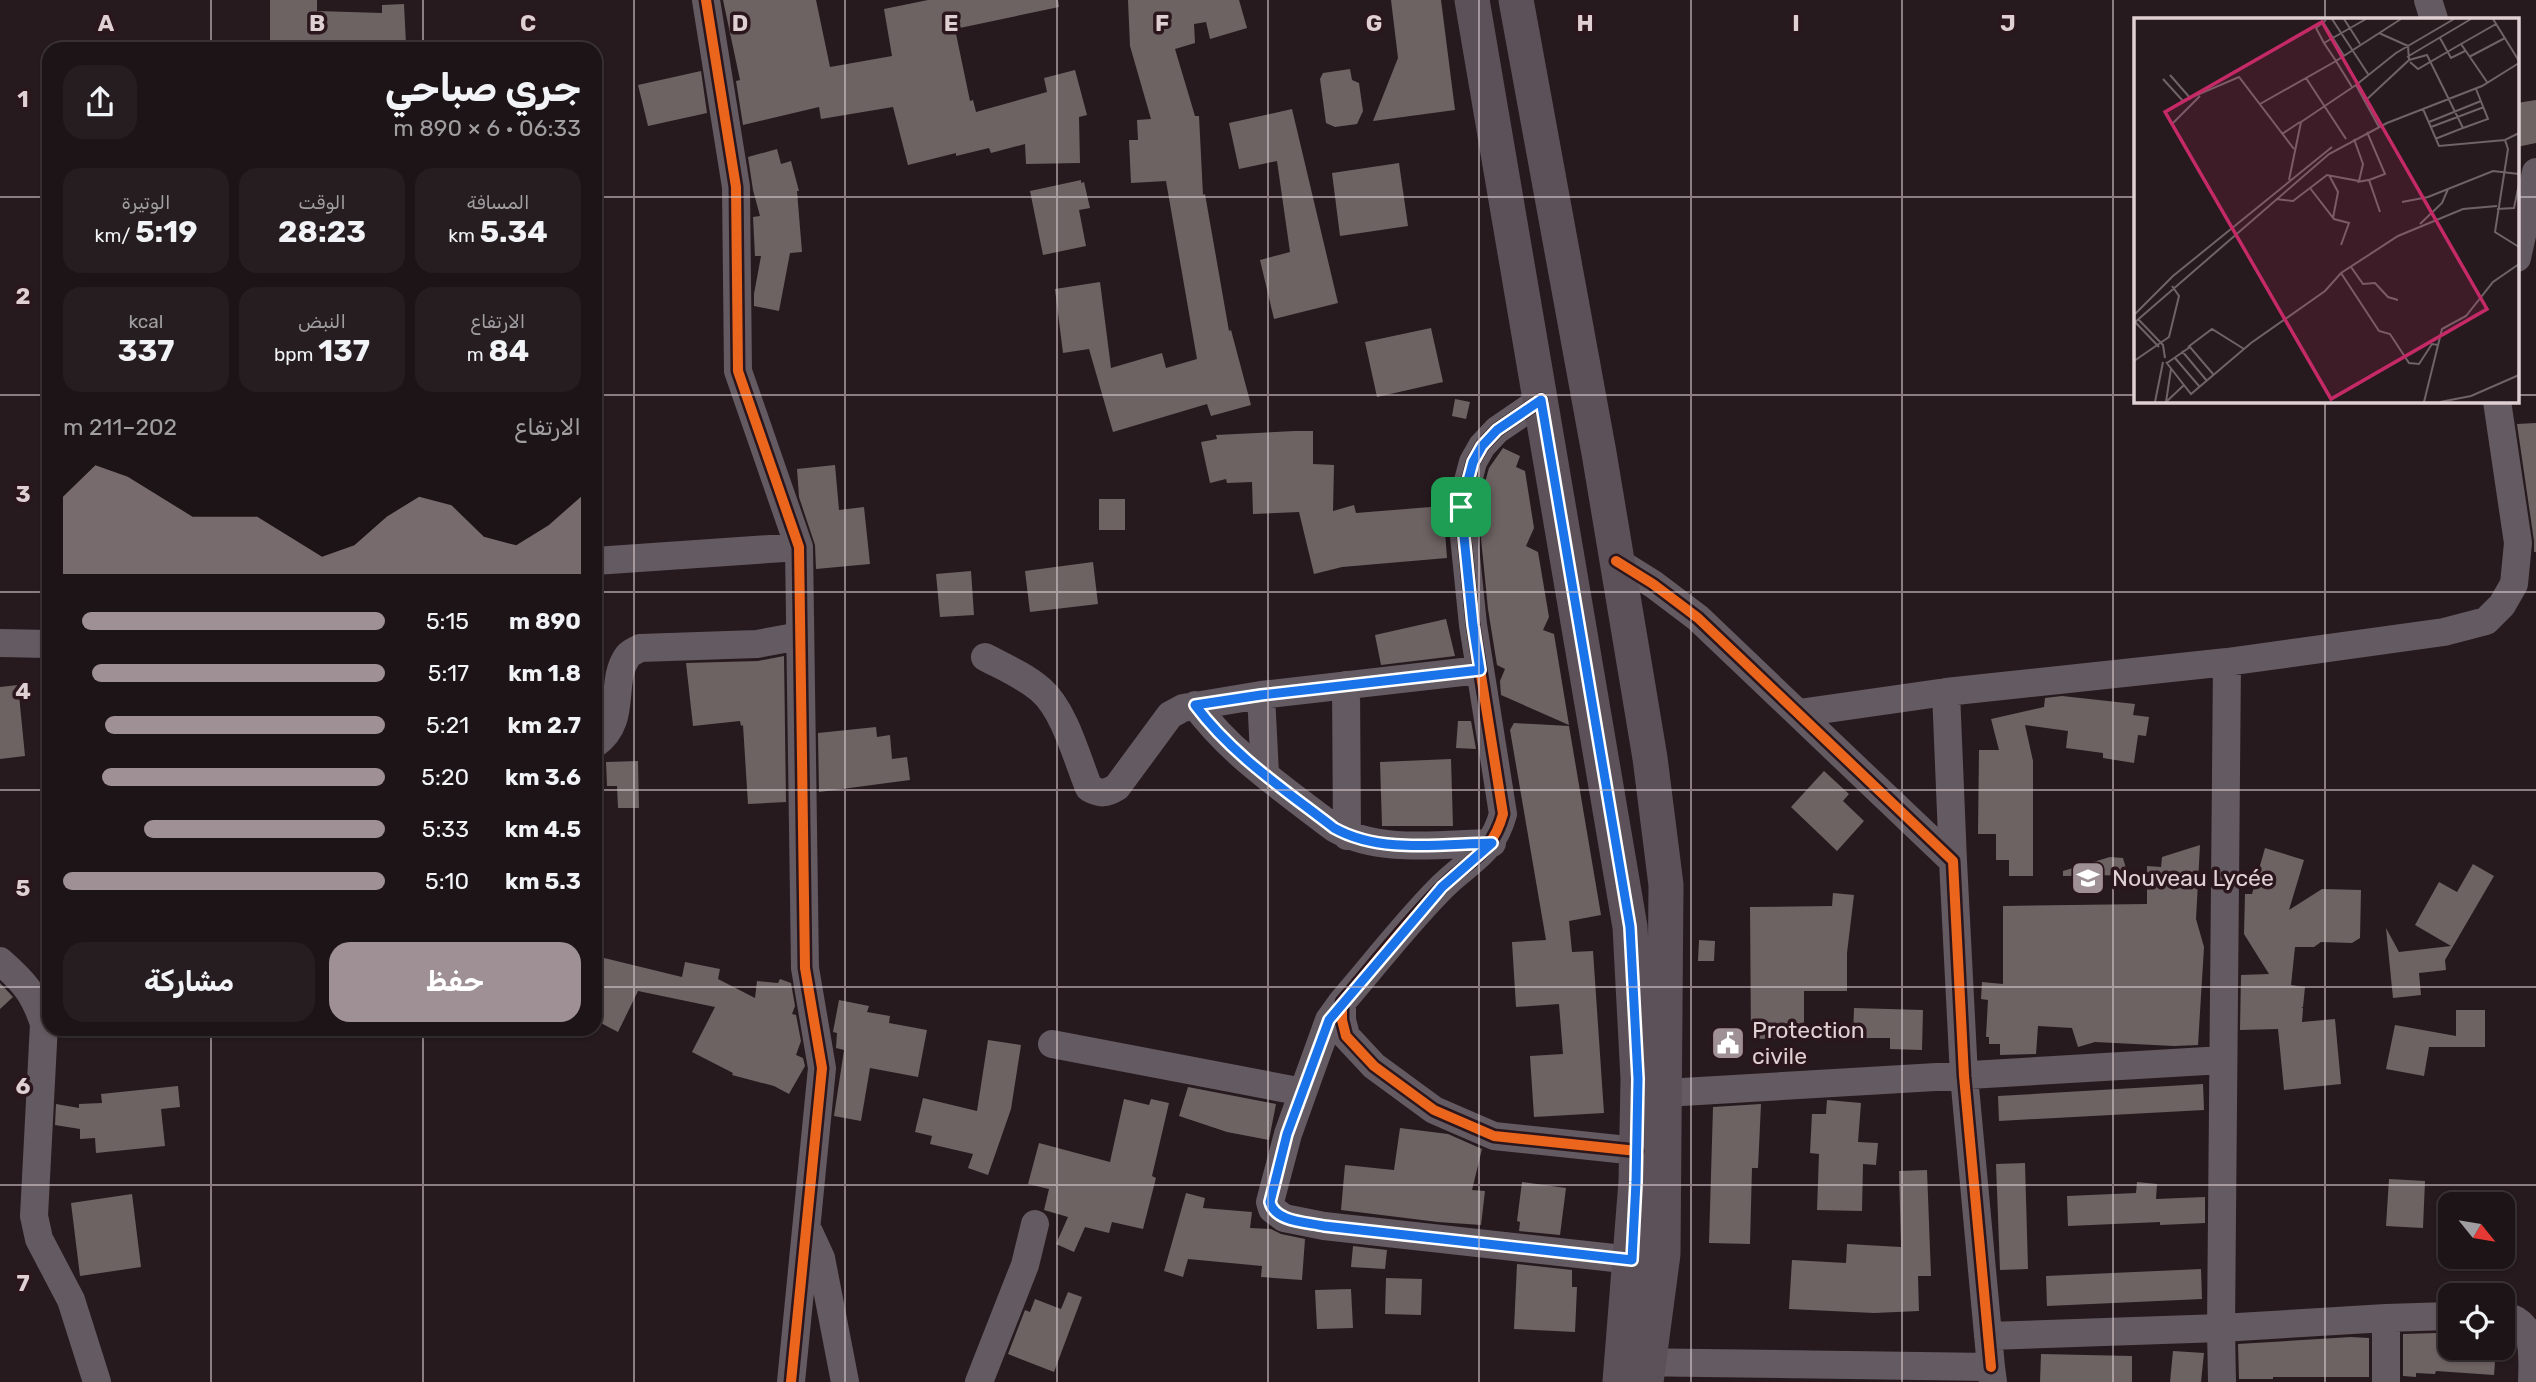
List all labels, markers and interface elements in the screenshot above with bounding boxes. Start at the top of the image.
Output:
text: A [98,9,115,37]
text: B [309,9,325,37]
text: C [520,9,536,37]
text: D [732,9,748,37]
text: E [944,9,958,37]
text: F [1155,9,1169,37]
text: G [1366,9,1382,37]
text: H [1576,9,1594,37]
text: I [1792,9,1800,37]
text: J [2000,9,2016,37]
inset map [2134,18,2518,402]
button: share [63,65,137,139]
text: جري صباحي [385,65,581,111]
text: 1 [17,85,29,113]
text: 06:33 · 6 × 890 m [393,114,581,142]
text: الوتيرة [122,191,170,214]
text: الوقت [298,191,346,214]
text: المسافة [466,191,530,214]
text: 5:19 [135,214,197,250]
text: 28:23 [278,214,366,250]
text: 5.34 [480,214,548,250]
text: /km [95,224,135,247]
text: km [448,224,480,247]
text: 2 [16,282,30,310]
text: kcal [129,310,163,333]
text: النبض [298,310,346,333]
text: الارتفاع [471,310,525,333]
text: 337 [118,333,174,369]
text: 137 [318,333,370,369]
text: 84 [488,333,529,369]
text: bpm [274,343,318,366]
text: m [467,343,488,366]
text: 202–211 m [63,413,177,441]
text: الارتفاع [515,413,581,441]
pin [1431,477,1491,537]
text: 3 [15,480,31,508]
icon: arrive [1442,488,1480,526]
text: 5:15 [426,607,469,635]
text: 890 m [509,607,581,635]
text: 5:17 [428,659,469,687]
text: 1.8 km [508,659,581,687]
text: 4 [15,677,31,705]
text: 5:21 [426,711,469,739]
text: 2.7 km [508,711,581,739]
text: 5:20 [421,763,469,791]
text: 3.6 km [505,763,581,791]
text: 5:33 [422,815,469,843]
text: 4.5 km [505,815,581,843]
school or university icon: Nouveau Lycée [2069,859,2107,897]
place label: Nouveau Lycée [2112,864,2274,892]
text: 5:10 [425,867,469,895]
text: 5.3 km [505,867,581,895]
text: 5 [16,874,31,902]
button: مشاركة [63,942,315,1022]
button: حفظ [329,942,581,1022]
place label: Protection civile [1752,1016,1865,1070]
public building icon: Protection civile [1709,1024,1747,1062]
text: 6 [16,1072,31,1100]
north arrow [2438,1192,2515,1269]
map controls [2438,1192,2515,1360]
text: 7 [16,1269,30,1297]
button: locate [2438,1283,2515,1360]

